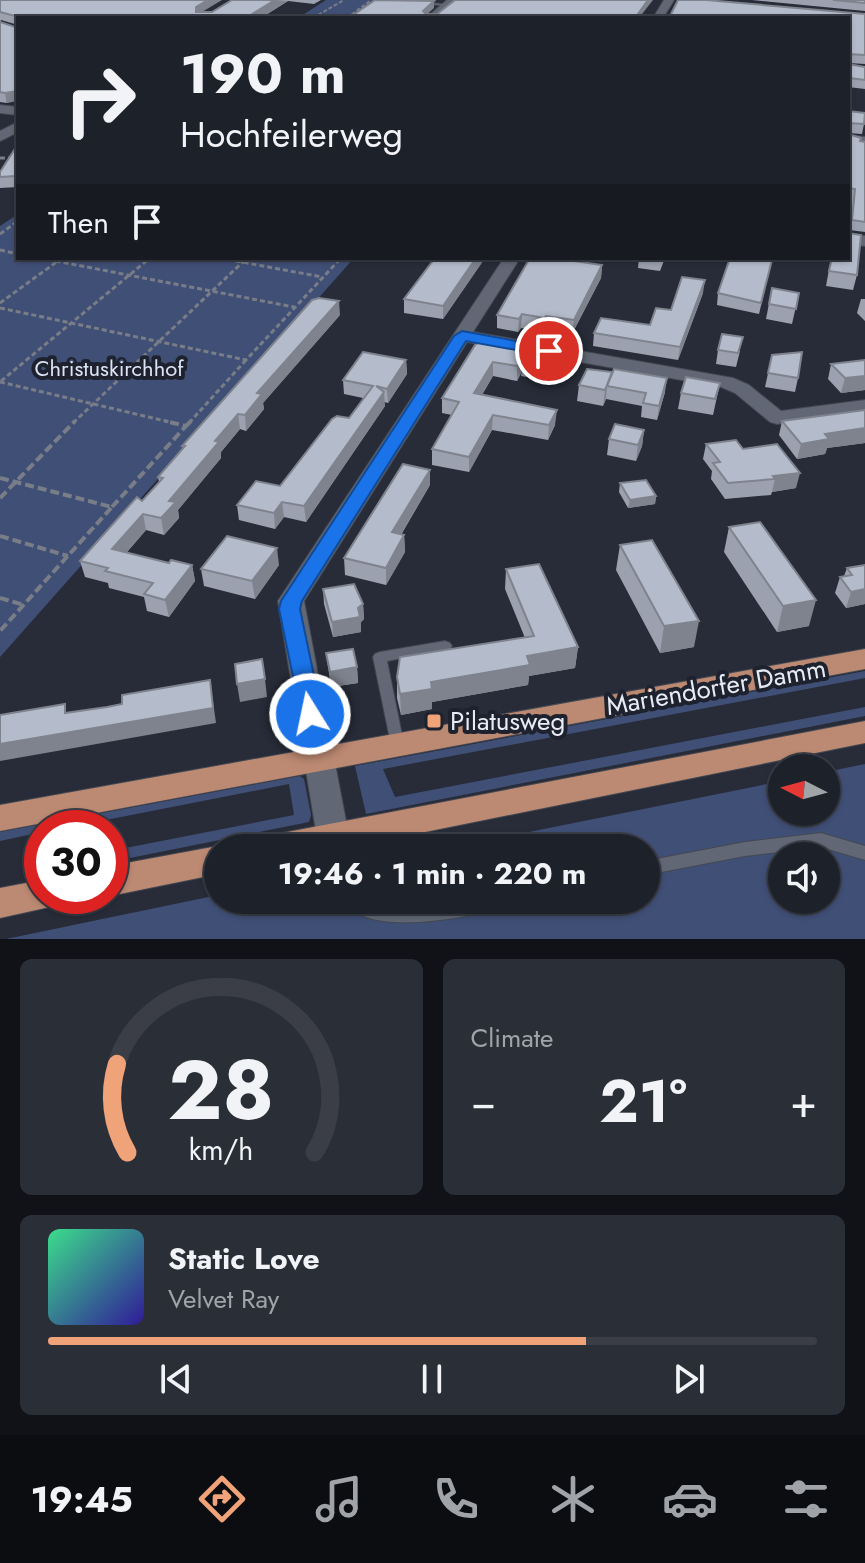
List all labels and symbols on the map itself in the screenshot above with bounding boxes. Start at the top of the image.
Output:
pin [515,317,583,385]
park label: Christuskirchhof [35,352,184,384]
street label: Mariendorfer Damm [603,649,829,725]
position arrow [268,672,352,756]
place label: Pilatusweg [450,702,565,740]
marker: Pilatusweg [425,712,443,730]
north arrow [768,754,840,826]
speed limit sign: 30 [24,810,128,914]

